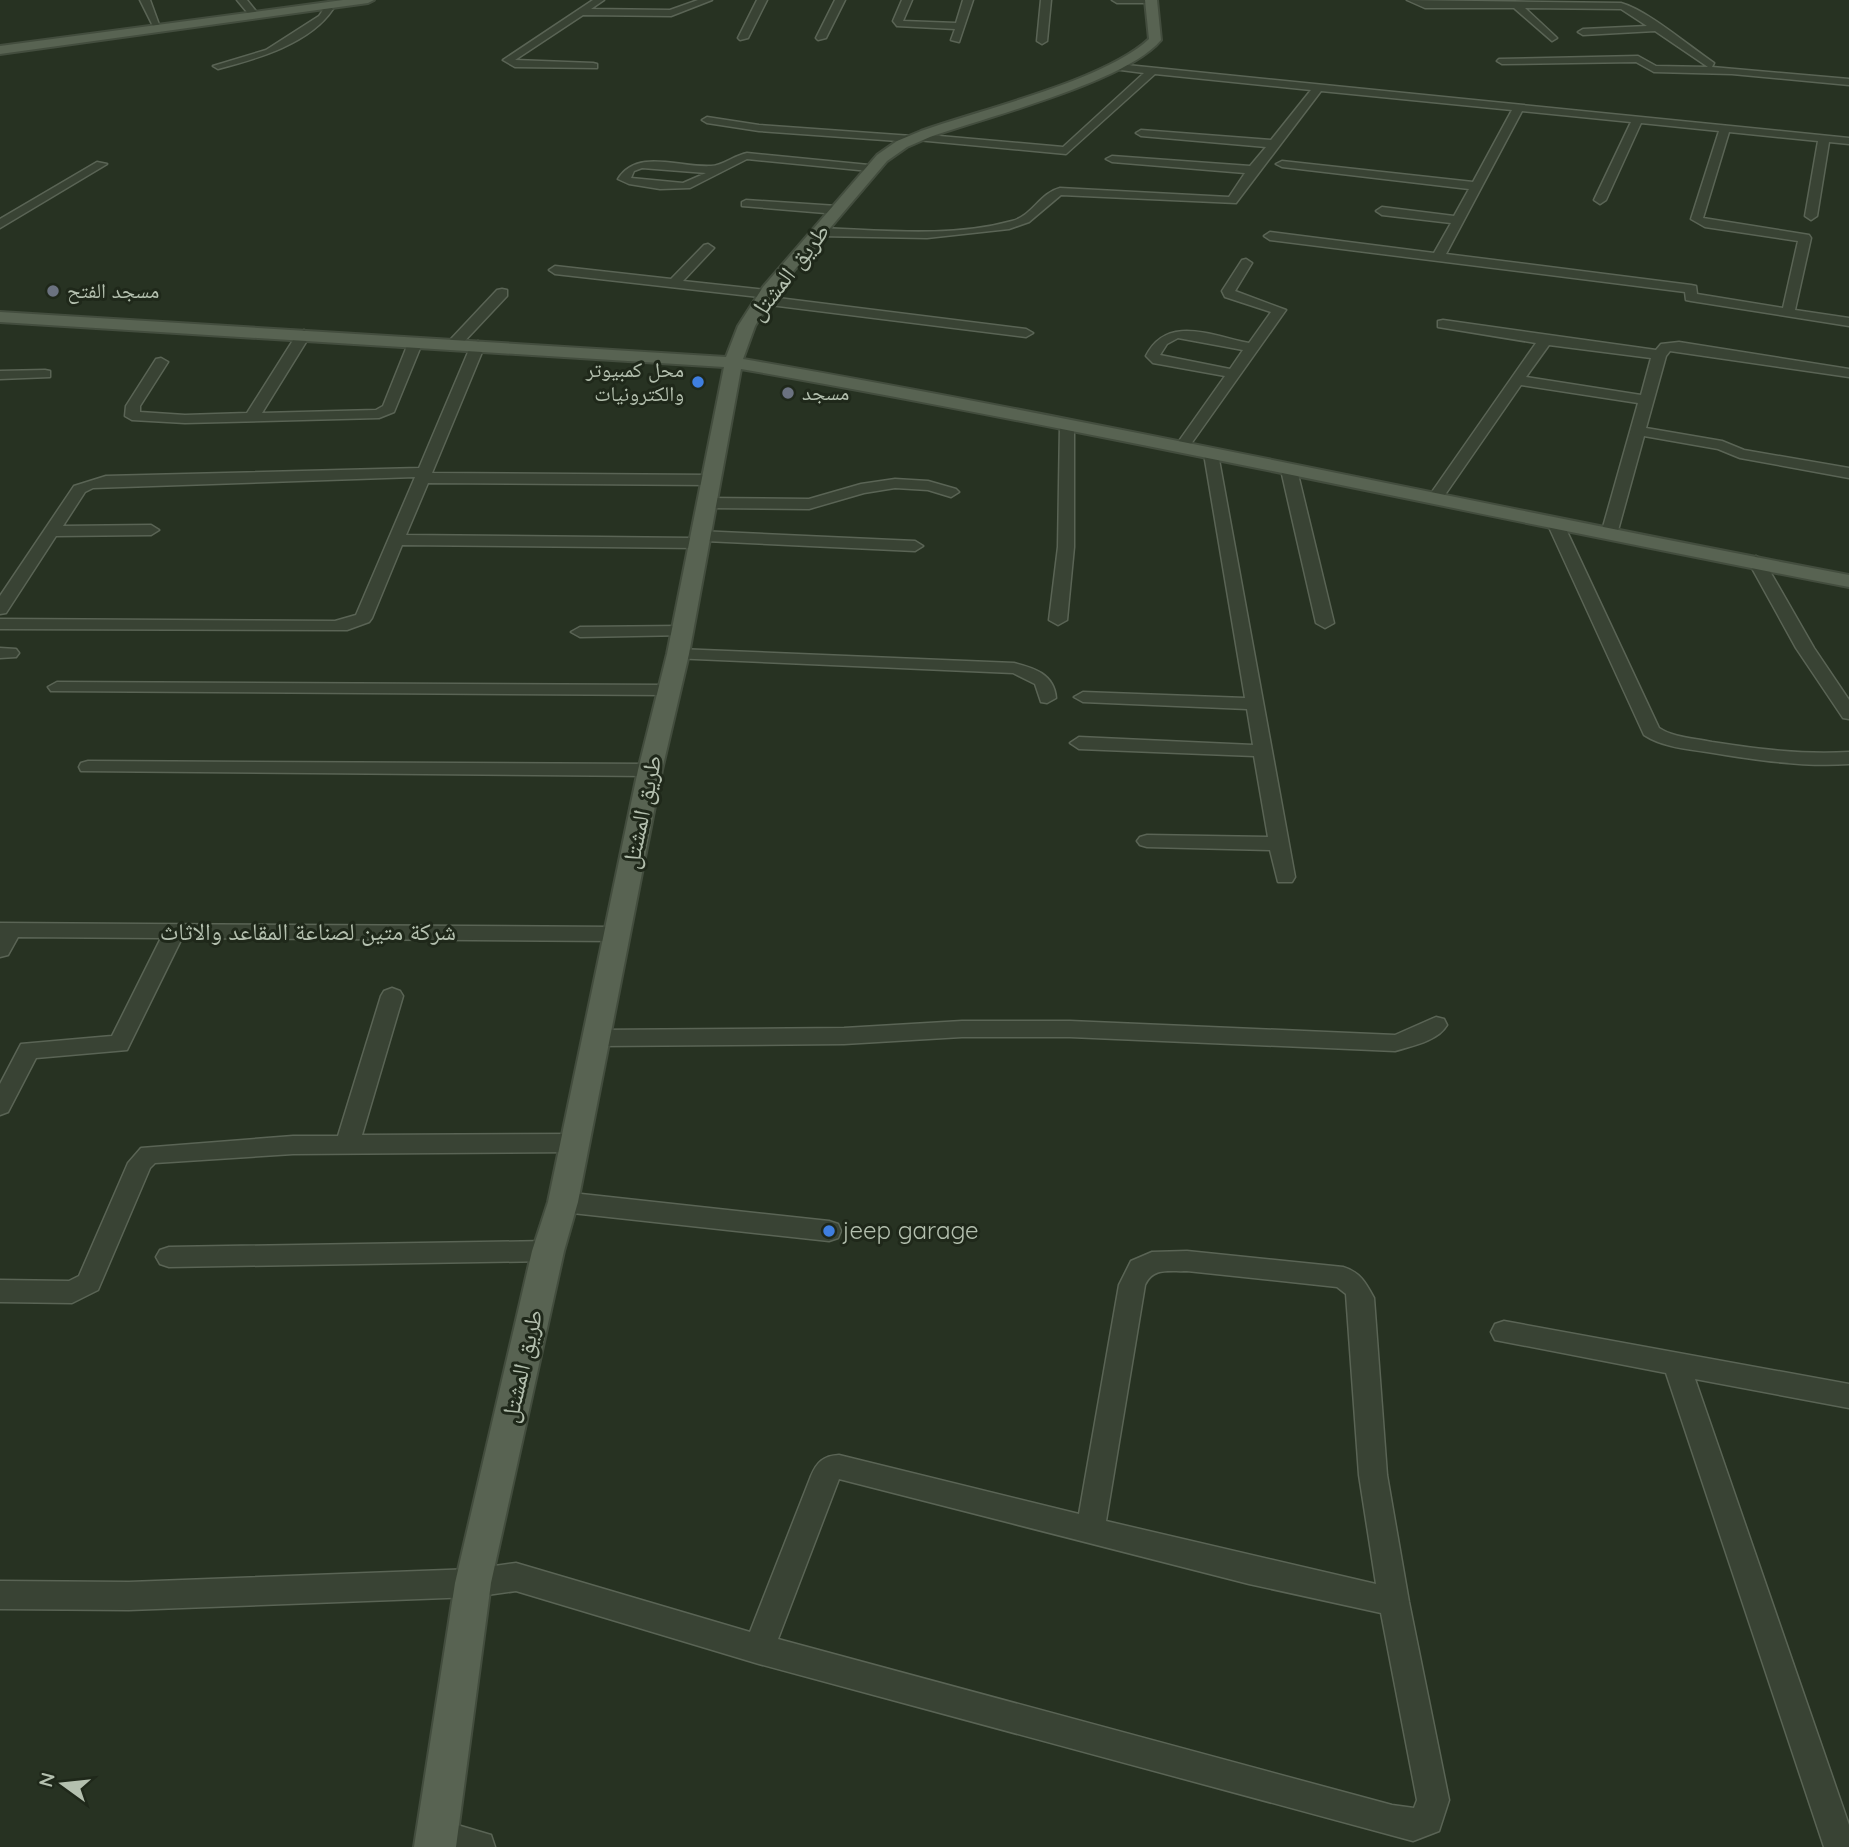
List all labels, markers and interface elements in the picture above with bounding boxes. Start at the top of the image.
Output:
street label: طريق المشتل [741,217,835,326]
place label: مسجد الفتح [67,277,159,304]
marker: مسجد الفتح [45,283,61,299]
place label: محل كمبيوتر والكترونيات [585,356,684,406]
marker: محل كمبيوتر والكترونيات [690,374,706,390]
place label: مسجد [802,379,849,405]
marker: مسجد [780,385,796,401]
street label: طريق المشتل [614,752,668,871]
street label: شركة متين لصناعة المقاعد والاثاث [160,916,456,946]
place label: jeep garage [842,1215,979,1245]
marker: jeep garage [821,1223,837,1239]
street label: طريق المشتل [493,1306,549,1425]
north arrow [28,1749,98,1819]
text: N [33,1770,60,1789]

